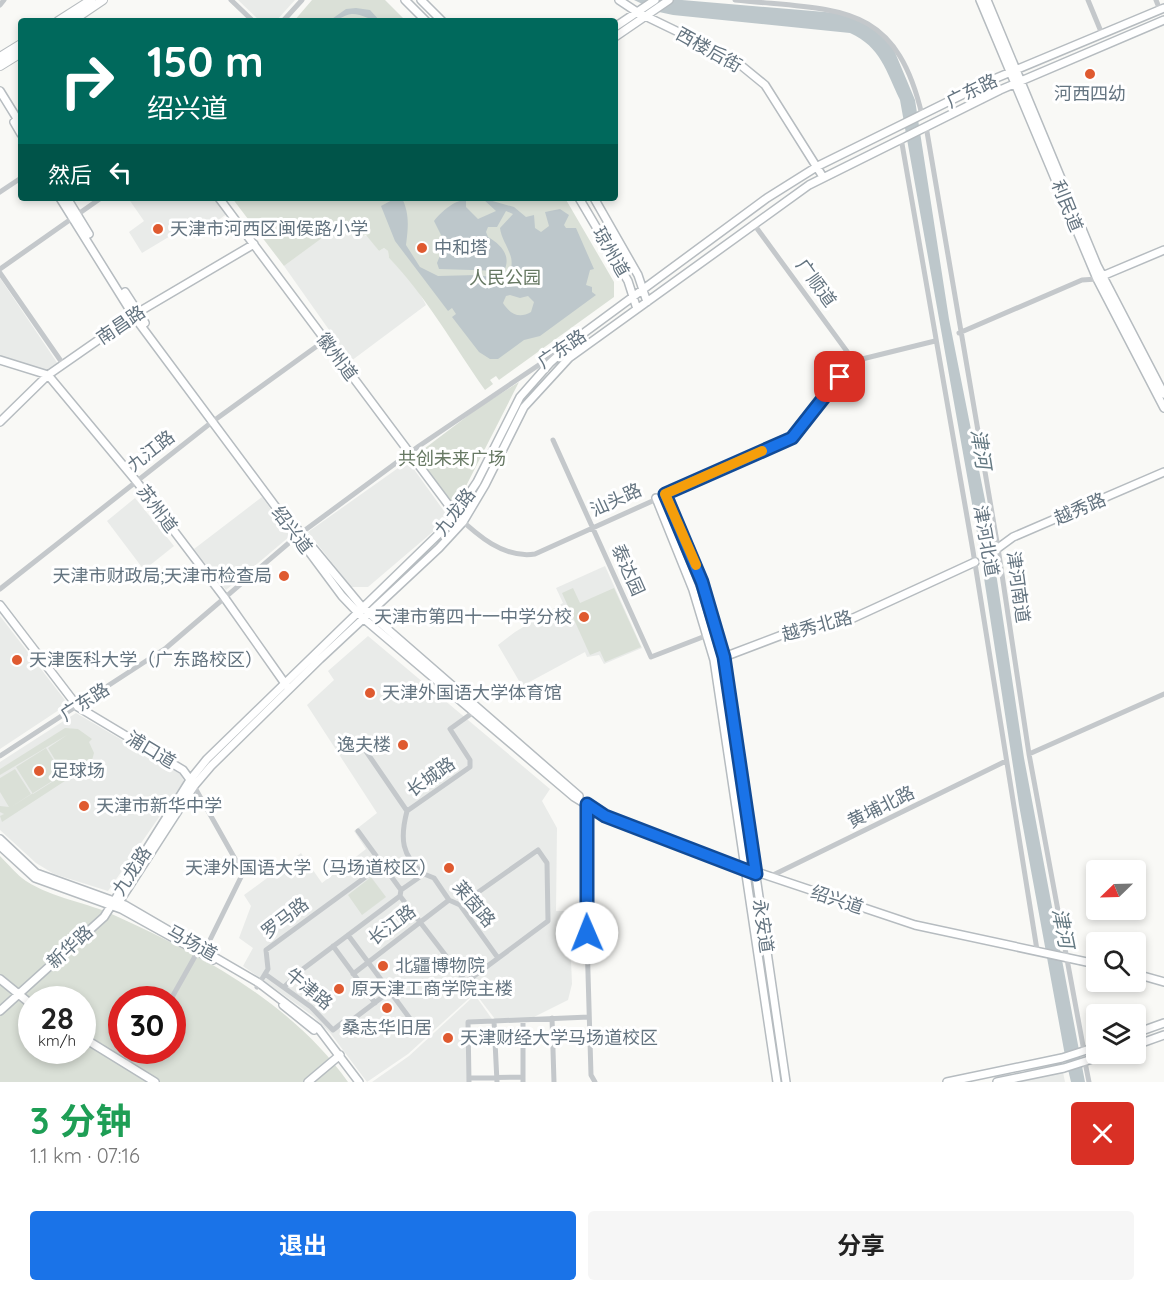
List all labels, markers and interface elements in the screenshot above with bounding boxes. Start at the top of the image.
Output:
street label: 西楼后街 [672,22,746,77]
text: 150 m [147,35,264,88]
icon: right [48,42,126,120]
marker: 河西四幼 [1083,67,1097,81]
street label: 广东路 [942,68,1001,113]
place label: 河西四幼 [1054,82,1126,105]
text: 绍兴道 [147,91,228,125]
icon: left [104,156,137,189]
text: 然后 [48,161,92,189]
street label: 利民道 [1047,176,1088,235]
place label: 天津市河西区闽侯路小学 [170,217,368,240]
marker: 天津市河西区闽侯路小学 [151,222,165,236]
street label: 琼州道 [588,223,635,281]
place label: 中和塔 [434,236,488,259]
marker: 中和塔 [415,241,429,255]
street label: 广顺道 [791,254,842,311]
park label: 人民公园 [469,266,541,289]
street label: 南昌路 [92,300,150,349]
street label: 广东路 [533,324,591,373]
street label: 徽州道 [312,328,363,385]
pin [814,351,865,402]
icon: arrive [823,360,856,393]
street label: 九江路 [122,425,179,476]
water label: 津河 [966,427,998,475]
park label: 共创未来广场 [398,447,506,470]
street label: 汕头路 [586,478,645,521]
street label: 苏州道 [132,480,183,537]
street label: 九龙路 [429,483,480,540]
street label: 越秀路 [1050,487,1109,530]
street label: 绍兴道 [267,501,318,558]
street label: 津河北道 [969,503,1004,578]
street label: 泰达园 [607,540,650,599]
street label: 津河南道 [1002,550,1035,624]
place label: 天津市财政局;天津市检查局 [52,564,272,587]
marker: 天津市财政局;天津市检查局 [277,569,291,583]
place label: 天津市第四十一中学分校 [374,605,572,628]
street label: 越秀北路 [779,605,855,646]
marker: 天津市第四十一中学分校 [577,610,591,624]
place label: 天津医科大学（广东路校区） [29,648,263,671]
marker: 天津医科大学（广东路校区） [10,653,24,667]
street label: 广东路 [56,677,114,726]
place label: 天津外国语大学体育馆 [382,681,562,704]
marker: 天津外国语大学体育馆 [363,686,377,700]
street label: 浦口道 [122,726,180,773]
place label: 逸夫楼 [337,733,391,756]
marker: 逸夫楼 [396,738,410,752]
street label: 长城路 [402,752,459,801]
place label: 足球场 [51,759,105,782]
marker: 足球场 [32,764,46,778]
street label: 黄埔北路 [843,780,918,833]
place label: 天津市新华中学 [96,794,222,817]
marker: 天津市新华中学 [77,799,91,813]
street label: 九龙路 [107,842,156,900]
place label: 天津外国语大学（马场道校区） [185,856,437,879]
north arrow [1086,860,1146,920]
map controls [1086,860,1146,1064]
marker: 天津外国语大学（马场道校区） [442,861,456,875]
street label: 莱茵路 [448,876,501,932]
street label: 绍兴道 [808,880,866,919]
street label: 罗马路 [256,892,313,943]
street label: 永安道 [748,898,779,954]
street label: 长江路 [363,899,420,950]
position arrow [555,901,619,965]
water label: 津河 [1047,906,1080,954]
street label: 马场道 [163,919,221,966]
street label: 新华路 [42,920,97,973]
button: search [1086,932,1146,992]
place label: 北疆博物院 [395,954,485,977]
marker: 北疆博物院 [376,959,390,973]
street label: 牛津路 [281,963,338,1015]
place label: 原天津工商学院主楼 [351,977,513,1000]
marker: 原天津工商学院主楼 [332,982,346,996]
speed limit sign: 30 [108,986,186,1064]
text: 28 [40,999,74,1037]
marker: 桑志华旧居 [380,1001,394,1015]
button: layers [1086,1004,1146,1064]
place label: 桑志华旧居 [342,1016,432,1039]
place label: 天津财经大学马场道校区 [460,1026,658,1049]
text: km/h [38,1031,76,1050]
marker: 天津财经大学马场道校区 [441,1031,455,1045]
text: 3 分钟 [30,1098,131,1143]
button: close [1071,1102,1134,1165]
text: 1.1 km · 07:16 [30,1143,140,1168]
button: 退出 [30,1211,576,1280]
button: 分享 [588,1211,1134,1280]

